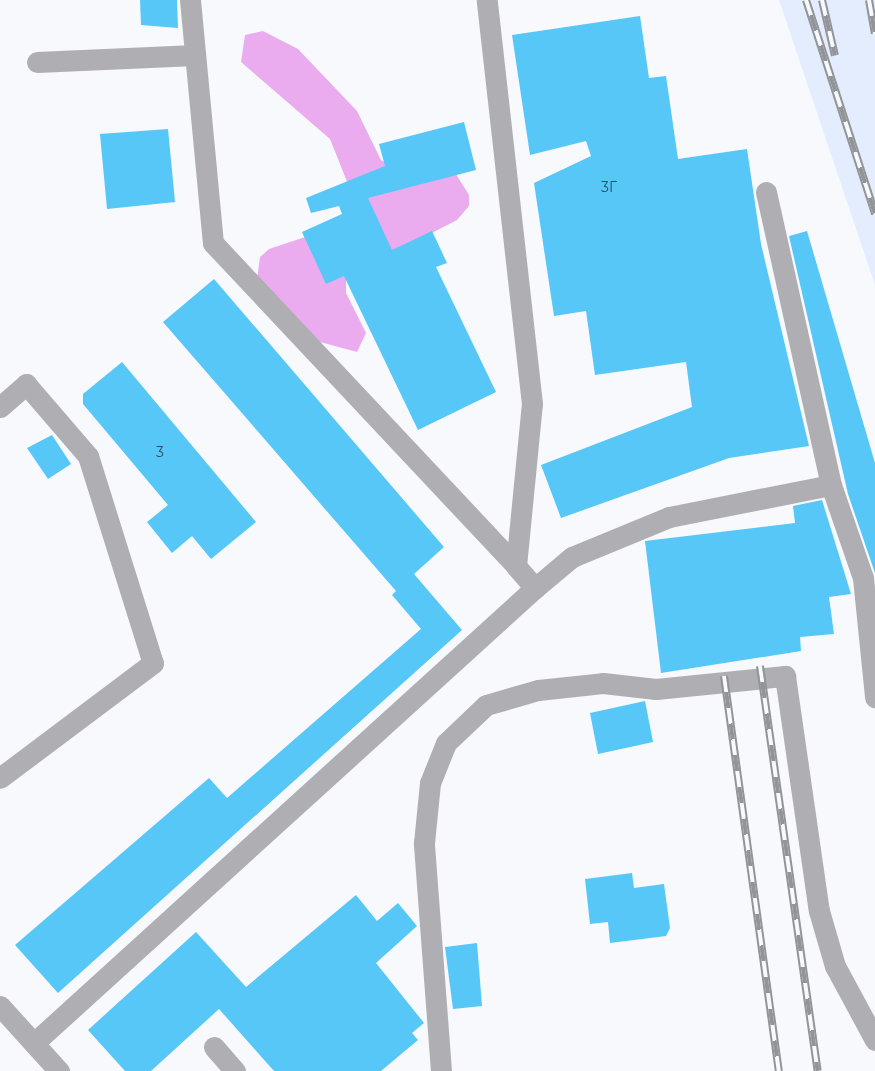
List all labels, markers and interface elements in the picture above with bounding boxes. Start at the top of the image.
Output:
house number: 3Г [601,179,617,195]
house number: 3 [156,444,164,460]

